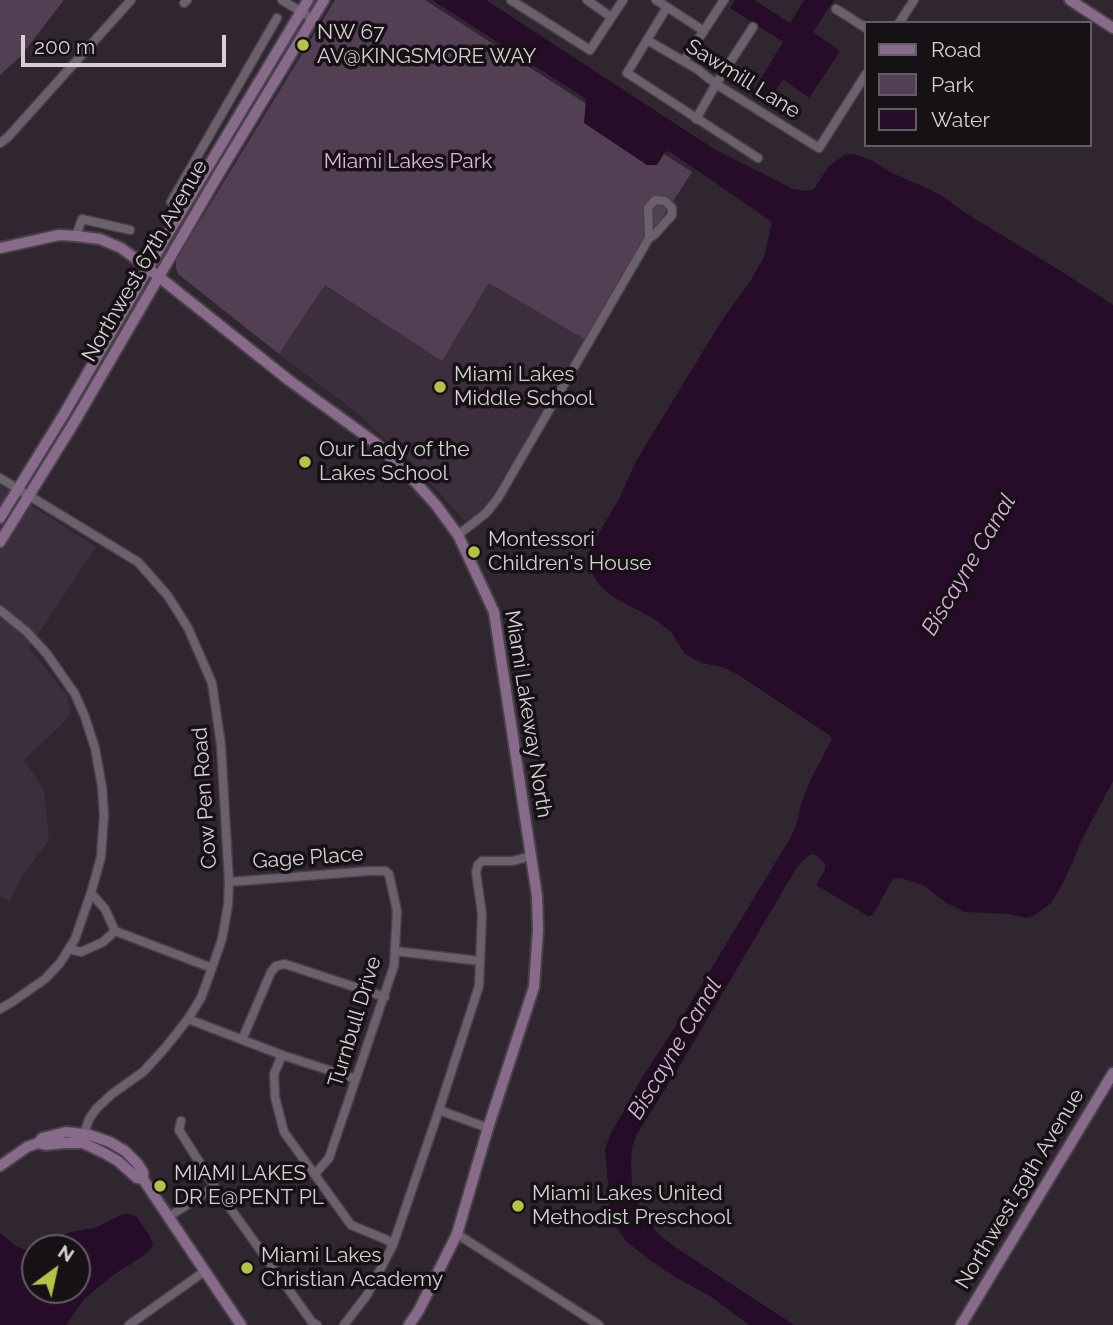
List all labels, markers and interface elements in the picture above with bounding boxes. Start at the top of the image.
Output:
place label: NW 67 AV@KINGSMORE WAY [317,20,536,70]
scale bar [24,21,229,65]
legend [864,21,1092,147]
text: 200 m [34,34,95,59]
street label: Sawmill Lane [681,34,805,124]
marker: NW 67 AV@KINGSMORE WAY [295,37,311,53]
text: Road [931,37,981,62]
text: Park [931,72,974,97]
text: Water [931,107,990,132]
park label: Miami Lakes Park [324,149,492,175]
street label: Northwest 67th Avenue [77,156,213,366]
place label: Miami Lakes Middle School [454,362,594,412]
marker: Miami Lakes Middle School [432,379,448,395]
place label: Our Lady of the Lakes School [319,437,470,487]
marker: Our Lady of the Lakes School [297,454,313,470]
water label: Biscayne Canal [916,489,1022,641]
place label: Montessori Children's House [488,527,652,577]
marker: Montessori Children's House [466,544,482,560]
street label: Miami Lakeway North [499,608,557,820]
street label: Cow Pen Road [187,726,223,870]
street label: Gage Place [252,842,364,874]
street label: Turnbull Drive [323,954,387,1090]
water label: Biscayne Canal [622,973,728,1125]
street label: Northwest 59th Avenue [950,1085,1090,1293]
place label: MIAMI LAKES DR E@PENT PL [174,1161,324,1211]
marker: MIAMI LAKES DR E@PENT PL [152,1178,168,1194]
place label: Miami Lakes United Methodist Preschool [532,1181,731,1231]
marker: Miami Lakes United Methodist Preschool [510,1198,526,1214]
north arrow [21,1234,91,1304]
text: N [54,1240,78,1266]
place label: Miami Lakes Christian Academy [261,1243,443,1293]
marker: Miami Lakes Christian Academy [239,1260,255,1276]

